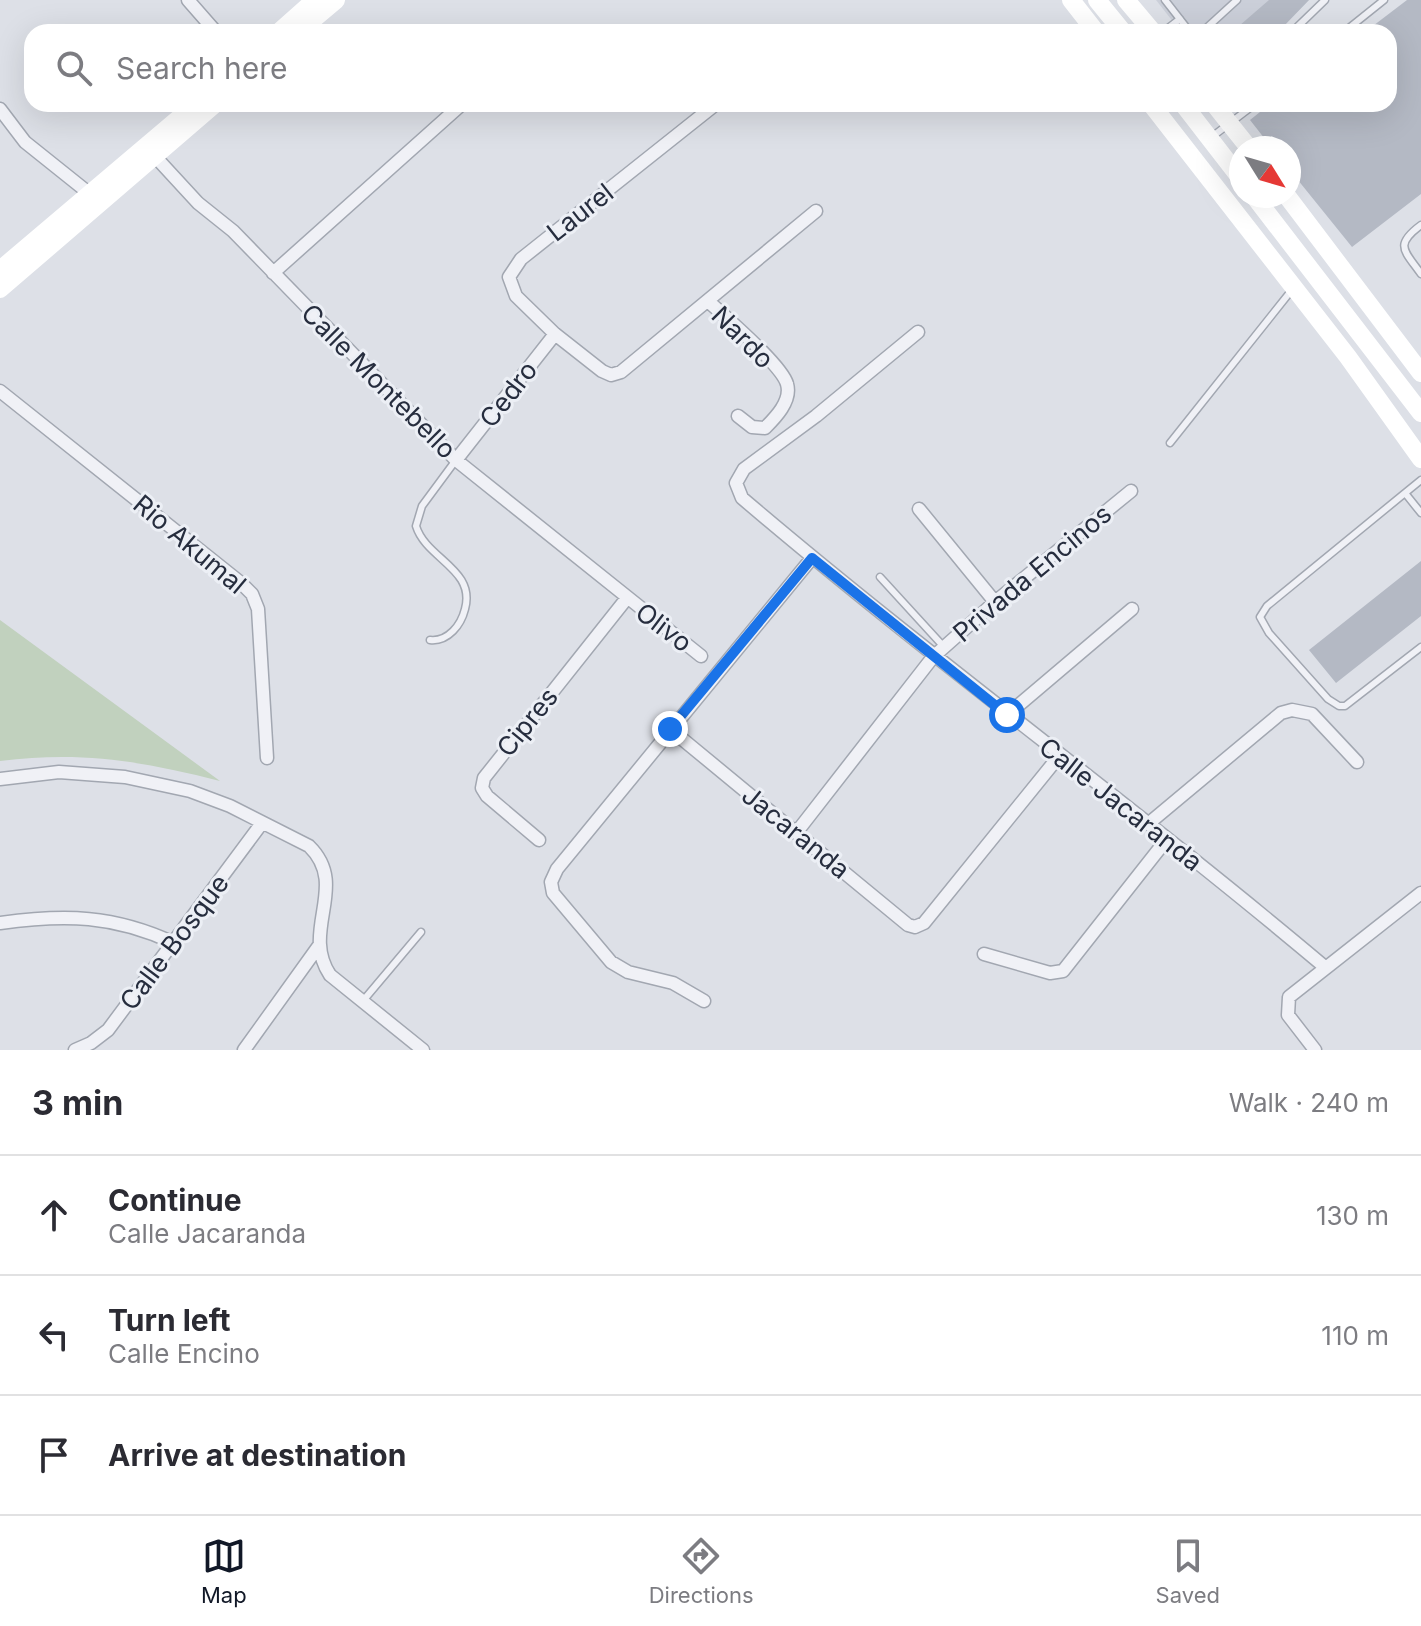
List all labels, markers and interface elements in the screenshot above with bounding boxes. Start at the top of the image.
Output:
search box [24,24,1397,112]
icon: search [52,46,96,90]
text: Search here [116,50,288,86]
north arrow [1229,136,1301,208]
street label: Laurel [541,177,619,247]
street label: Calle Montebello [295,297,463,465]
street label: Nardo [706,300,780,374]
street label: Cedro [473,355,543,433]
street label: Rio Akumal [127,488,253,600]
street label: Privada Encinos [947,498,1117,648]
street label: Olivo [630,596,698,658]
street label: Cipres [490,681,564,763]
route start [989,697,1025,733]
route end [652,711,688,747]
street label: Calle Jacaranda [1033,731,1209,877]
street label: Jacaranda [736,779,856,885]
street label: Calle Bosque [113,868,235,1016]
text: 3 min [32,1082,123,1123]
text: Walk · 240 m [1229,1087,1389,1118]
text: Continue [108,1182,242,1218]
icon: ahead [32,1193,76,1237]
text: 130 m [1316,1200,1389,1231]
text: Calle Jacaranda [108,1218,306,1249]
text: Turn left [108,1302,230,1338]
icon: left [32,1313,76,1357]
text: 110 m [1321,1320,1389,1351]
text: Calle Encino [108,1338,260,1369]
icon: arrive [32,1433,76,1477]
text: Arrive at destination [108,1437,406,1473]
tab: Map [201,1534,247,1608]
tab: Directions [649,1534,754,1608]
tab: Saved [1156,1534,1220,1608]

